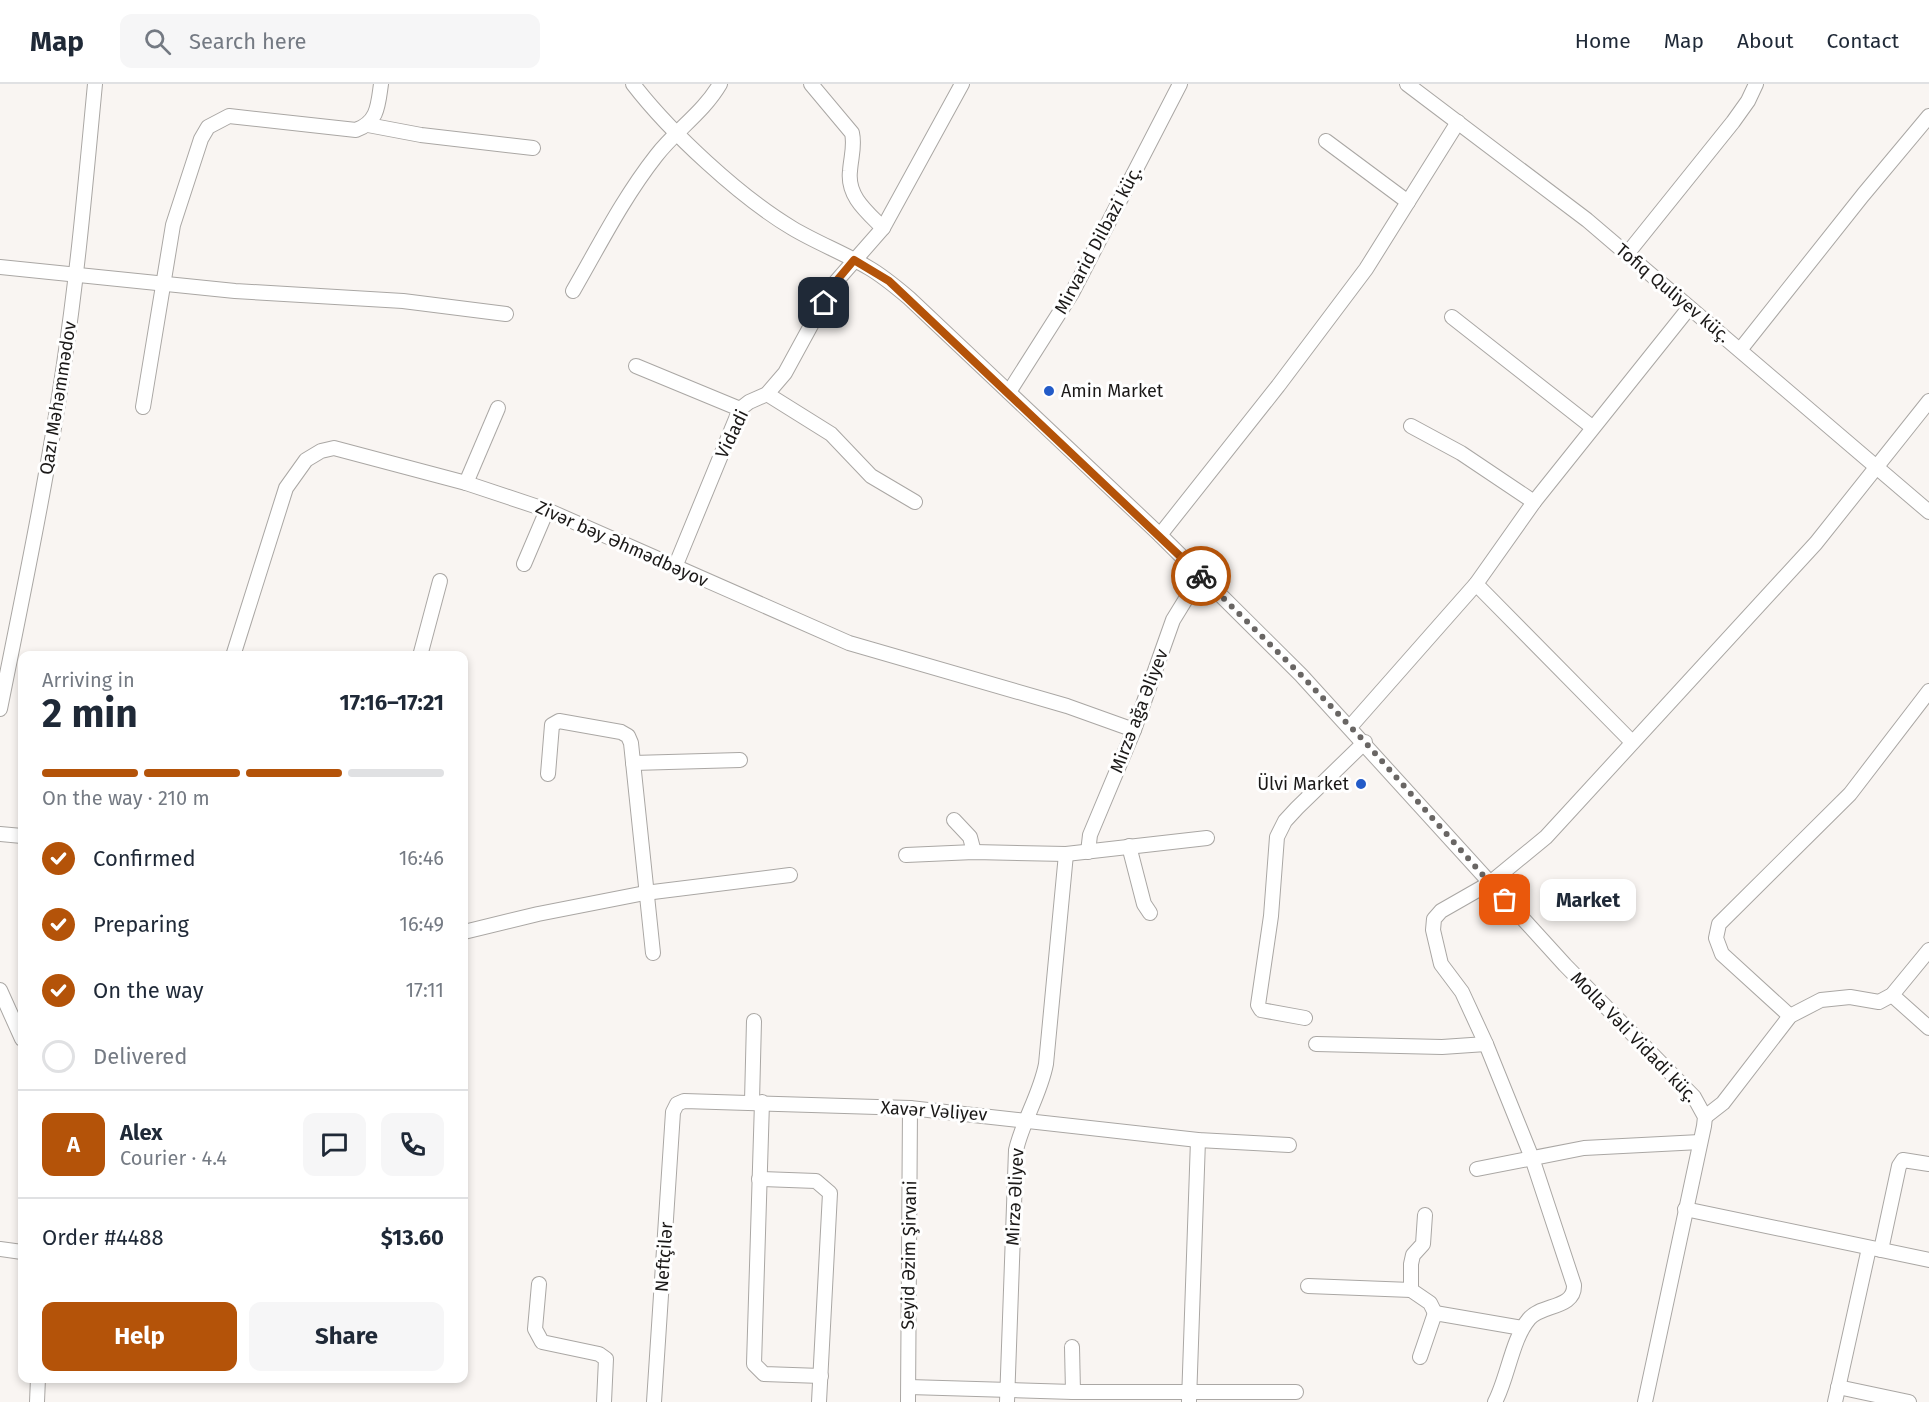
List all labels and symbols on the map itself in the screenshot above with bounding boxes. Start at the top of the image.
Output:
street label: Mirvarid Dilbazi küç. [1050,162,1146,318]
street label: Tofiq Quliyev küç. [1611,239,1735,347]
pin [798,277,849,328]
street label: Qazı Məhəmmədov [35,320,81,476]
place label: Amin Market [1061,380,1164,402]
marker: Amin Market [1042,384,1056,398]
street label: Vidadi [711,406,753,462]
street label: Zivər bəy Əhmədbəyov [532,496,712,592]
courier [1171,546,1231,606]
street label: Mirzə ağa Əliyev [1105,646,1173,776]
place label: Ülvi Market [1257,773,1349,795]
marker: Ülvi Market [1354,777,1368,791]
pin [1479,874,1530,925]
callout: Market [1541,879,1637,921]
street label: Molla Vəli Vidadi küç. [1566,967,1702,1107]
street label: Xavər Vəliyev [880,1096,988,1126]
street label: Mirzə Əliyev [1001,1147,1029,1246]
street label: Seyid Əzim Şirvani [897,1180,921,1330]
street label: Neftçilər [651,1221,677,1293]

